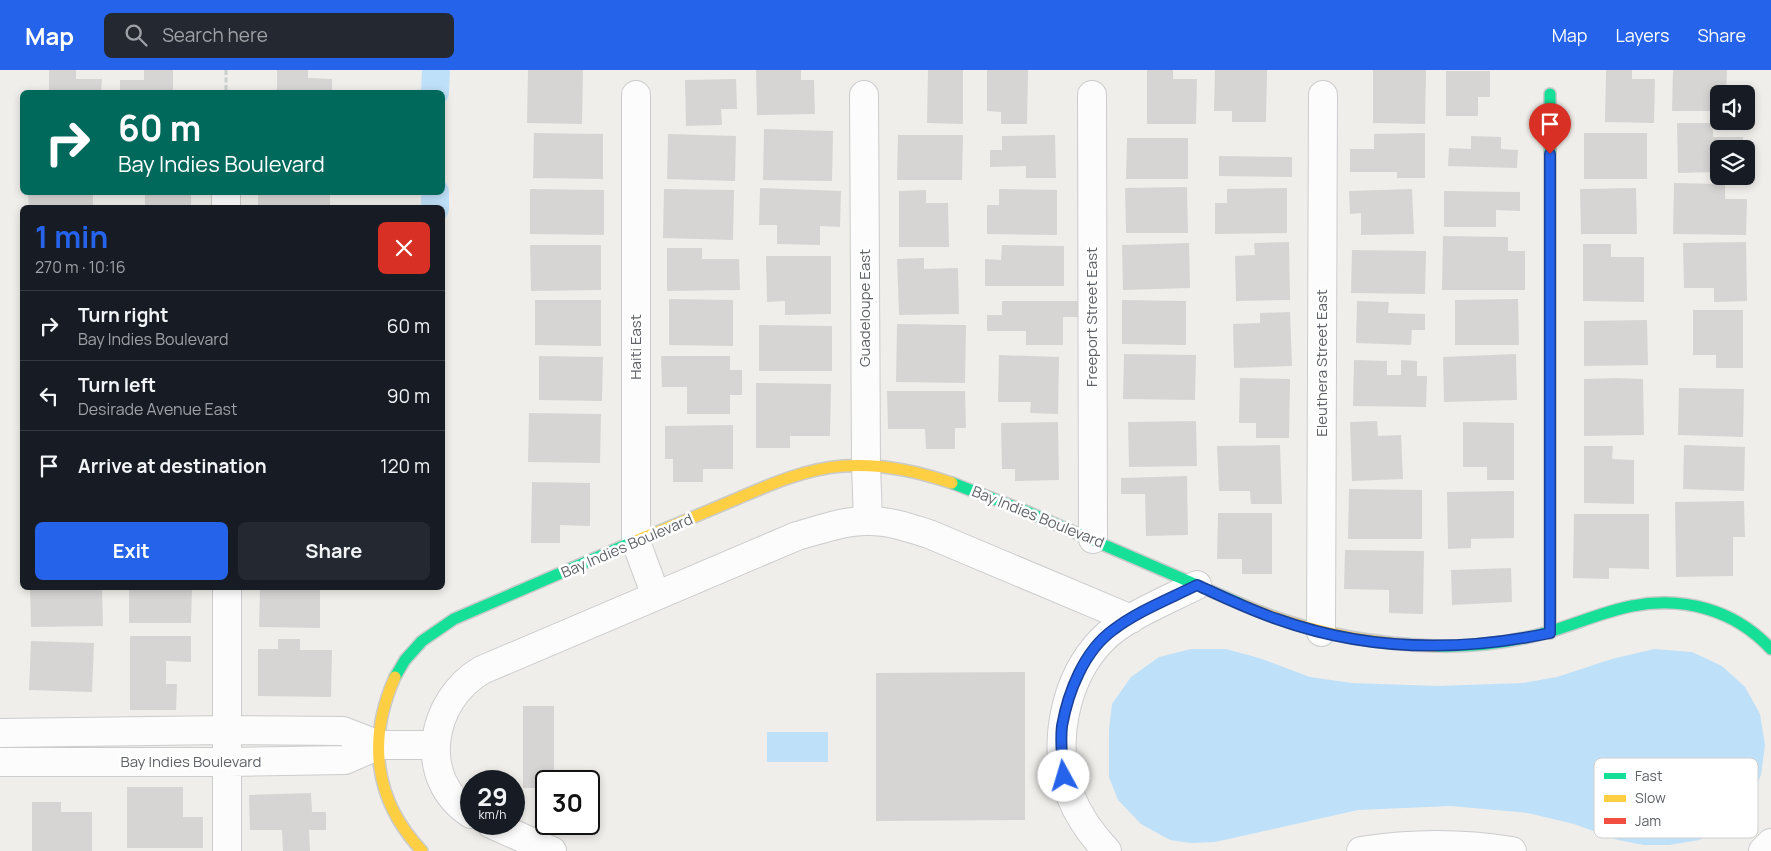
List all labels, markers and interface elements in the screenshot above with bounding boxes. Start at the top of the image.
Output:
search box [104,13,454,58]
text: Map [25,19,74,52]
icon: search [122,21,150,49]
text: Search here [162,22,268,48]
text: Map [1552,23,1587,47]
text: Layers [1615,23,1669,47]
text: Share [1697,23,1746,47]
map controls [1710,85,1755,185]
button: sound [1710,85,1755,130]
pin [1529,103,1571,154]
text: 60 m [118,104,201,152]
icon: right [35,110,100,175]
icon: arrive [1536,110,1564,138]
button: layers [1710,140,1755,185]
text: Bay Indies Boulevard [118,149,325,179]
text: 1 min [35,216,108,257]
button: close [378,222,430,274]
street label: Freeport Street East [1081,247,1102,387]
street label: Guadeloupe East [854,249,875,367]
text: 270 m · 10:16 [35,256,126,278]
street label: Eleuthera Street East [1311,289,1332,437]
text: Turn right [78,302,168,328]
icon: right [35,312,63,340]
text: 60 m [387,313,430,339]
street label: Haiti East [625,314,646,380]
text: Bay Indies Boulevard [78,328,228,350]
text: Turn left [78,372,156,398]
icon: left [35,382,63,410]
text: 90 m [387,383,430,409]
text: Desirade Avenue East [78,398,237,420]
icon: arrive [35,452,63,480]
text: Arrive at destination [78,453,267,479]
text: 120 m [380,453,430,479]
street label: Bay Indies Boulevard [969,480,1107,553]
street label: Bay Indies Boulevard [558,508,696,583]
button: Exit [35,522,228,580]
button: Share [238,522,430,580]
position arrow [1037,749,1089,801]
street label: Bay Indies Boulevard [121,751,261,772]
legend [1594,758,1758,838]
text: Fast [1635,766,1663,785]
speed limit sign: 30 [535,770,600,835]
text: 29 [477,779,508,814]
text: Slow [1635,788,1666,807]
text: km/h [479,806,506,823]
text: Jam [1635,811,1661,830]

